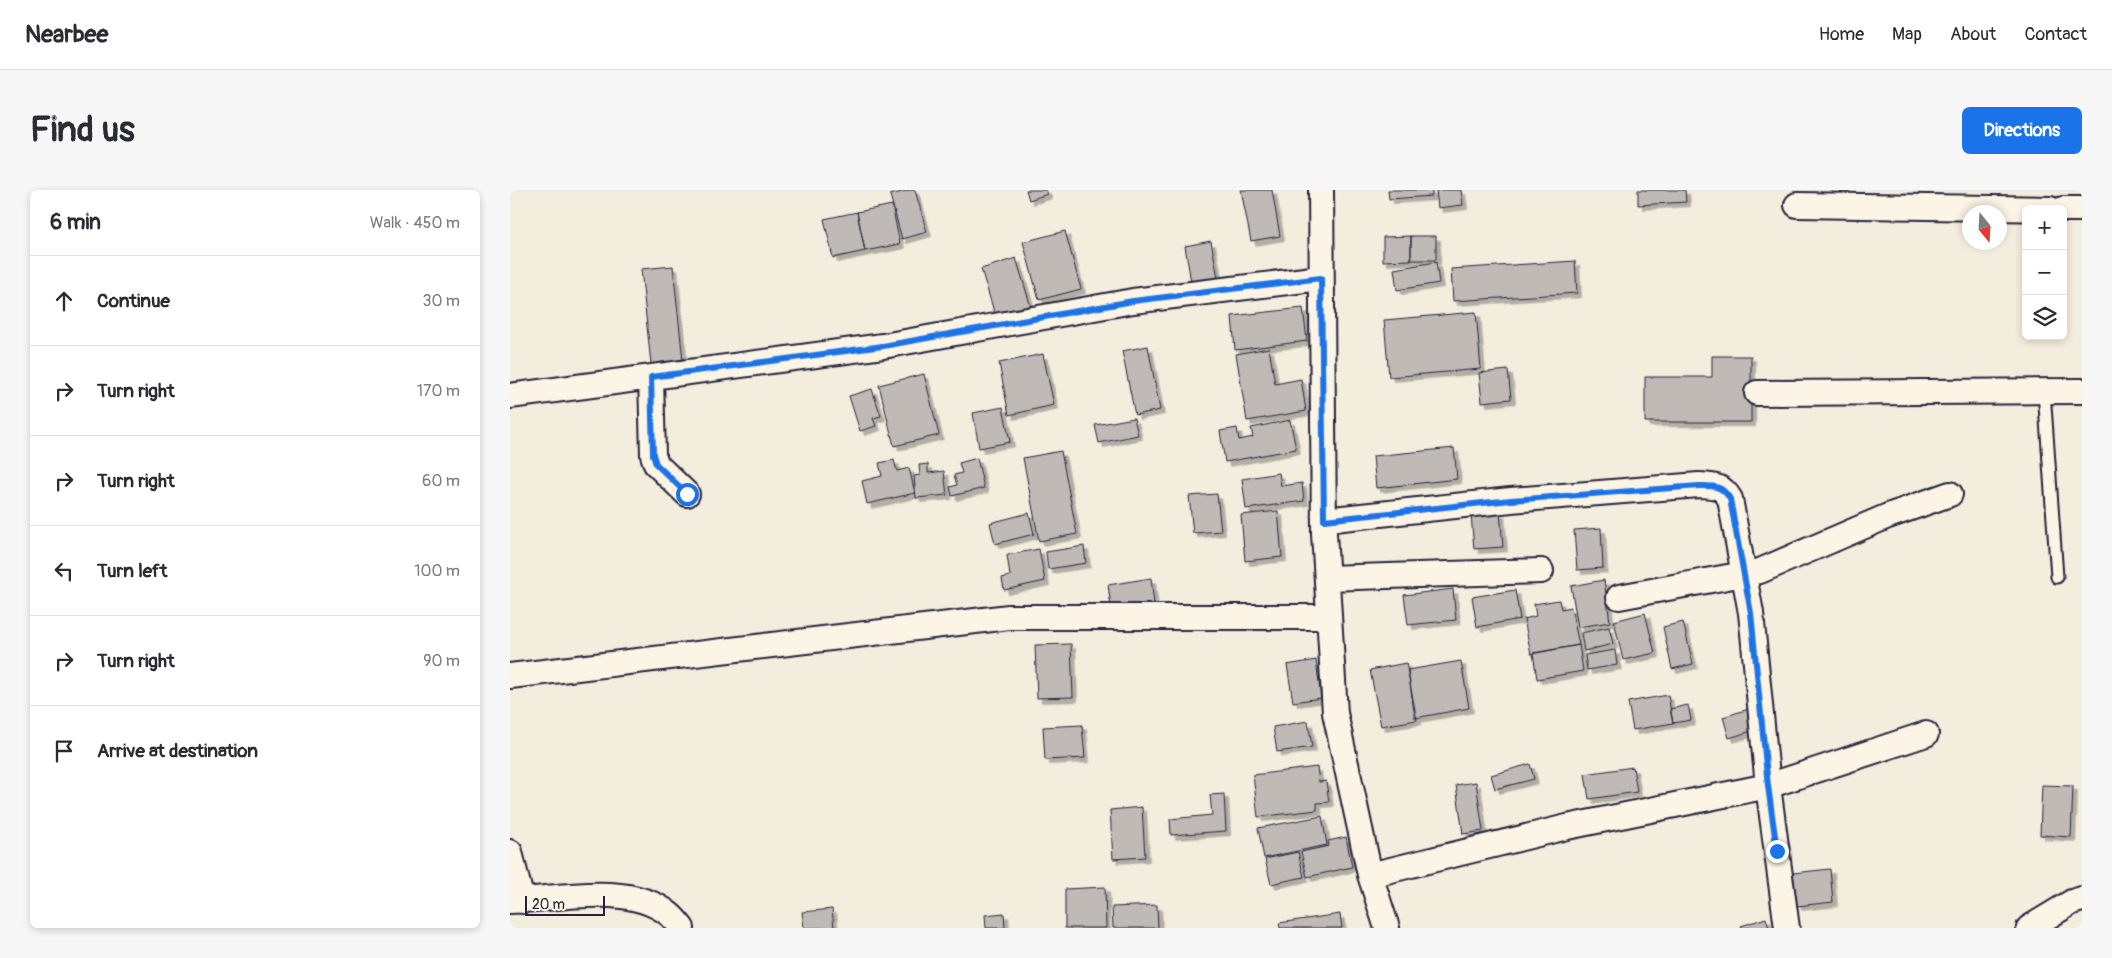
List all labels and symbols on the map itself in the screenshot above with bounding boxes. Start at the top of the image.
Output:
north arrow [1962,205,2007,250]
route start [676,483,699,506]
route end [1766,840,1789,863]
scale bar [525,893,605,916]

